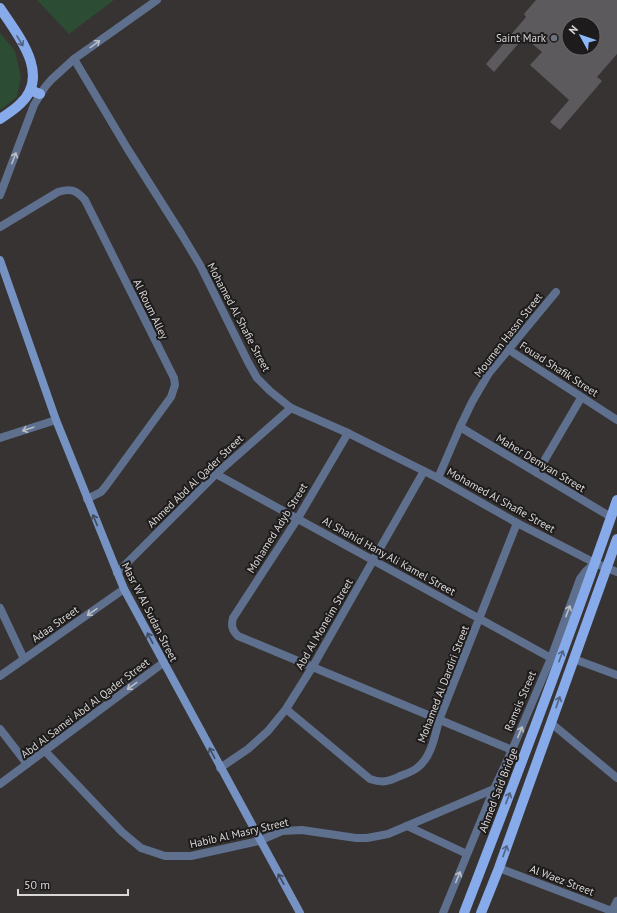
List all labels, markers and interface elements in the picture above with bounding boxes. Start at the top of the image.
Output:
north arrow [561,16,601,56]
text: N [566,22,581,37]
place label: Saint Mark [496,31,547,45]
marker: Saint Mark [549,33,559,43]
one-way arrow [17,35,25,47]
one-way arrow [90,40,101,48]
one-way arrow [10,153,18,165]
street label: Mohamed Al Shafie Street [204,260,274,374]
street label: Al Roum Alley [130,277,172,342]
street label: Moumen Hassn Street [471,290,545,380]
street label: Fouad Shafik Street [517,338,601,400]
one-way arrow [22,426,35,433]
street label: Ahmed Abd Al Qader Street [144,431,246,531]
street label: Maher Demyan Street [494,431,588,495]
street label: Mohamed Al Shafie Street [444,464,558,536]
street label: Mohamed Adyb Street [244,480,311,576]
street label: Al Shahid Hany Ali Kamel Street [320,514,458,599]
one-way arrow [91,515,99,527]
street label: Masr W Al Sudan Street [119,560,181,664]
street label: Abd Al Moneim Street [292,576,356,672]
street label: Adaa Street [29,603,81,645]
one-way arrow [565,605,573,617]
one-way arrow [86,608,97,616]
street label: Mohamed Al Dardiri Street [414,623,472,745]
one-way arrow [146,632,153,644]
one-way arrow [558,650,566,662]
street label: Abd Al Samei Abd Al Qader Street [18,655,152,761]
street label: Ramsis Street [501,669,539,733]
one-way arrow [127,682,138,690]
one-way arrow [555,696,563,708]
one-way arrow [516,726,524,738]
street label: Ahmed Said Bridge [475,745,521,834]
one-way arrow [207,747,215,759]
one-way arrow [505,792,513,804]
street label: Habib Al Masry Street [188,815,290,851]
one-way arrow [502,845,510,857]
street label: Al Waez Street [528,861,596,899]
scale bar [18,871,128,897]
one-way arrow [454,871,462,883]
one-way arrow [276,873,284,885]
text: 50 m [24,877,50,892]

